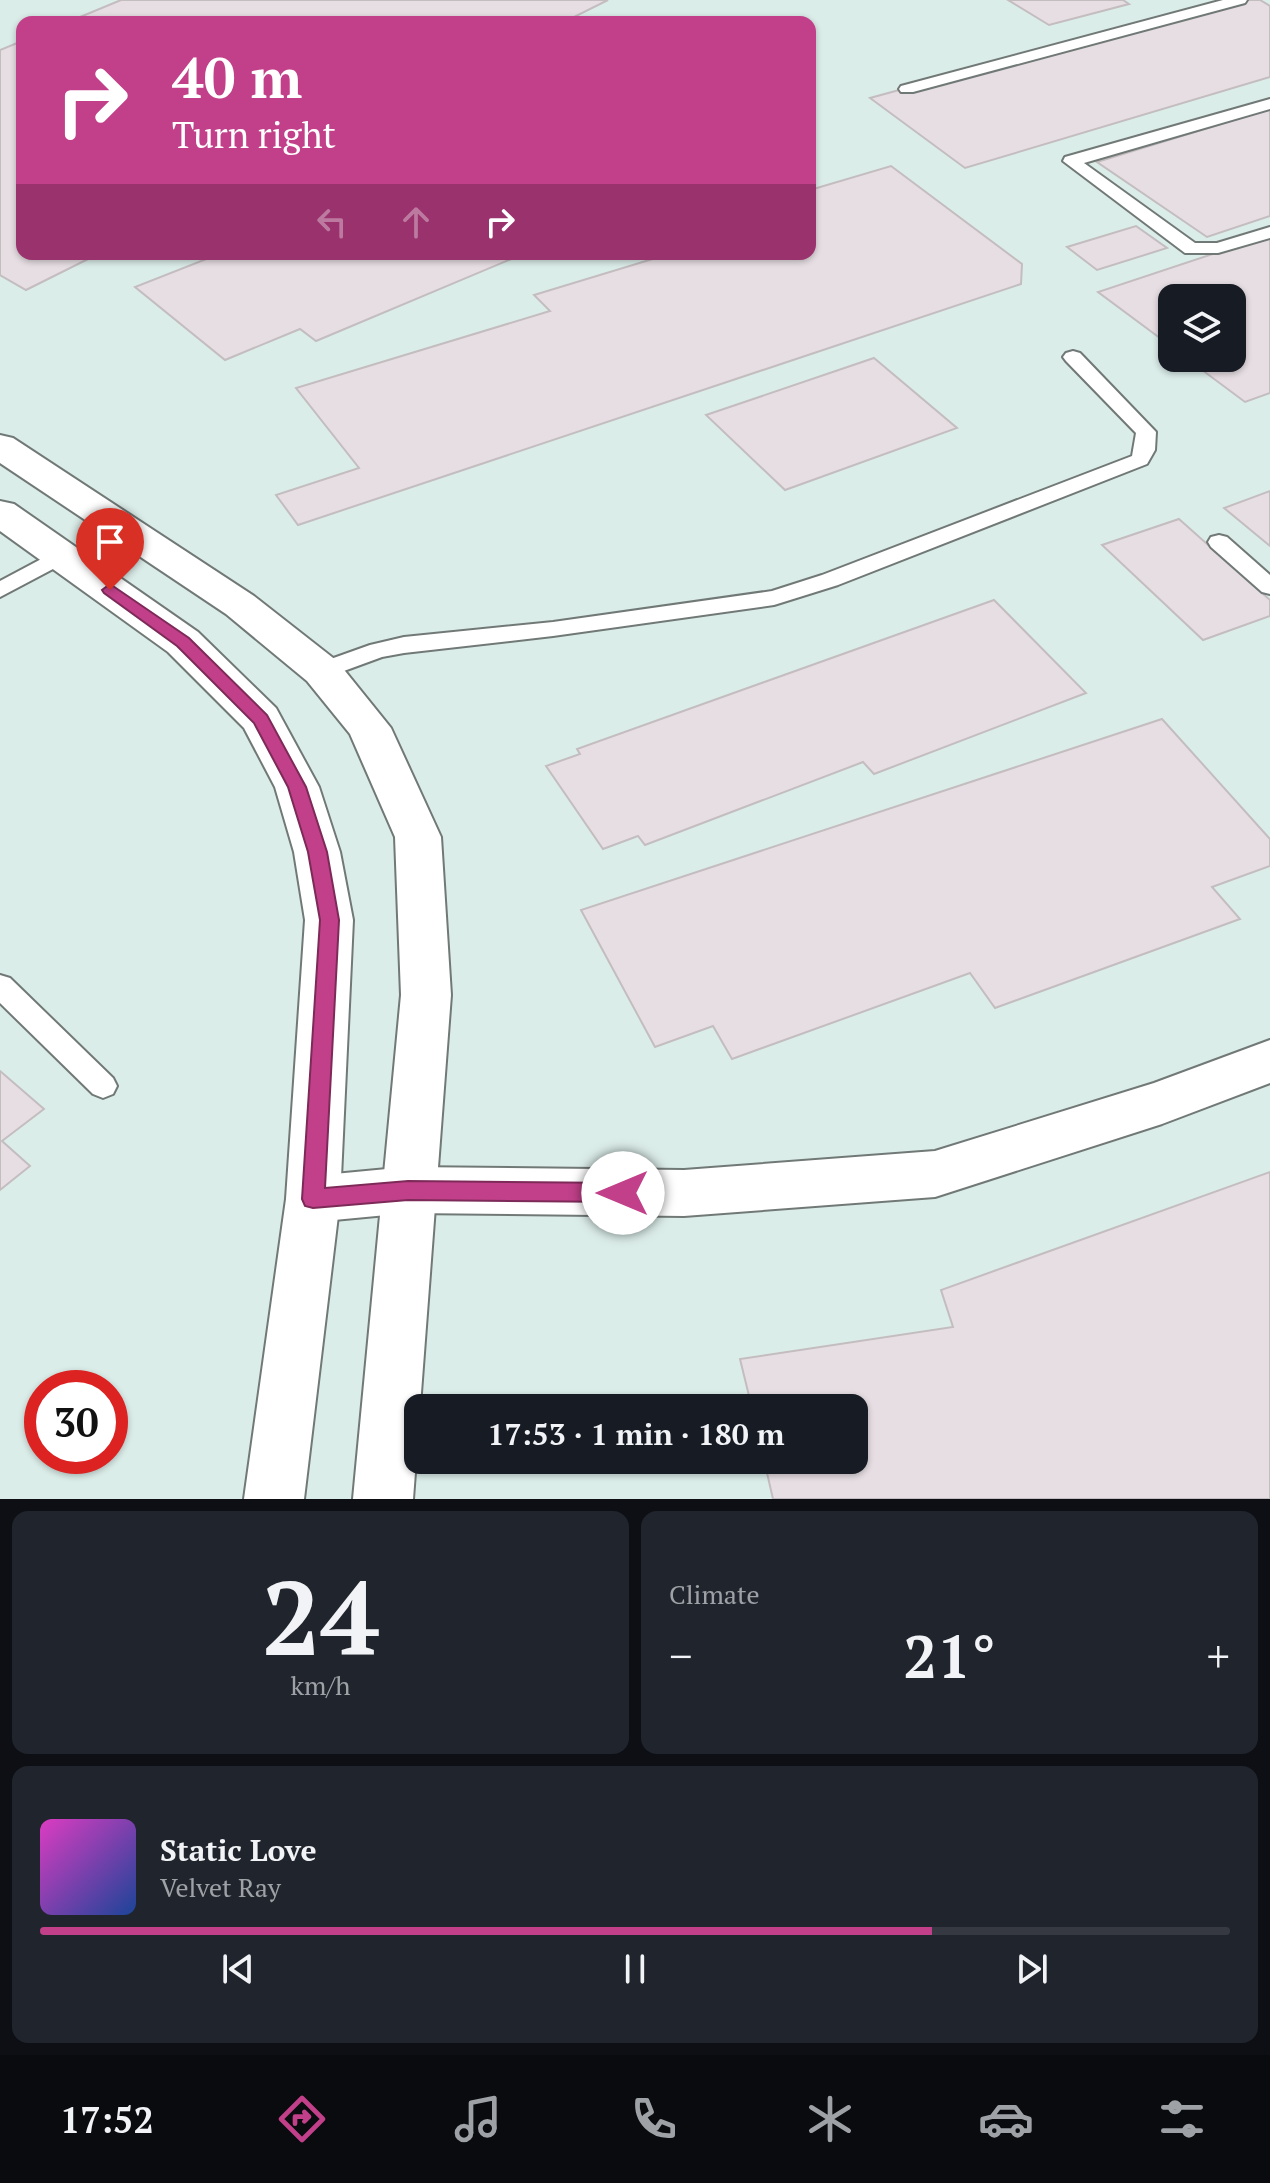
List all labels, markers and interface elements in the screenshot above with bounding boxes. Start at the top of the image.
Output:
text: 40 m [172,40,302,114]
icon: right [40,48,144,152]
text: Turn right [172,111,336,158]
icon: left [310,200,354,244]
icon: ahead [394,200,438,244]
icon: right [478,200,522,244]
map controls [1158,284,1246,372]
button: layers [1158,284,1246,372]
pin [76,508,144,590]
icon: arrive [88,520,132,564]
position arrow [581,1151,665,1235]
speed limit sign: 30 [24,1370,128,1474]
text: 17:53 · 1 min · 180 m [488,1414,784,1454]
text: 24 [262,1547,379,1685]
text: Climate [669,1577,760,1611]
text: 21° [903,1616,996,1695]
text: − [669,1626,692,1685]
text: + [1207,1626,1230,1685]
text: km/h [290,1668,351,1702]
text: Static Love [160,1830,317,1870]
text: Velvet Ray [160,1870,281,1904]
icon: previous [216,1947,260,1991]
icon: pause [613,1947,657,1991]
icon: next [1010,1947,1054,1991]
icon: directions [274,2091,330,2147]
icon: music [450,2091,506,2147]
icon: phone [626,2091,682,2147]
icon: climate [802,2091,858,2147]
icon: car [978,2091,1034,2147]
icon: filters [1154,2091,1210,2147]
text: 17:52 [60,2096,154,2143]

